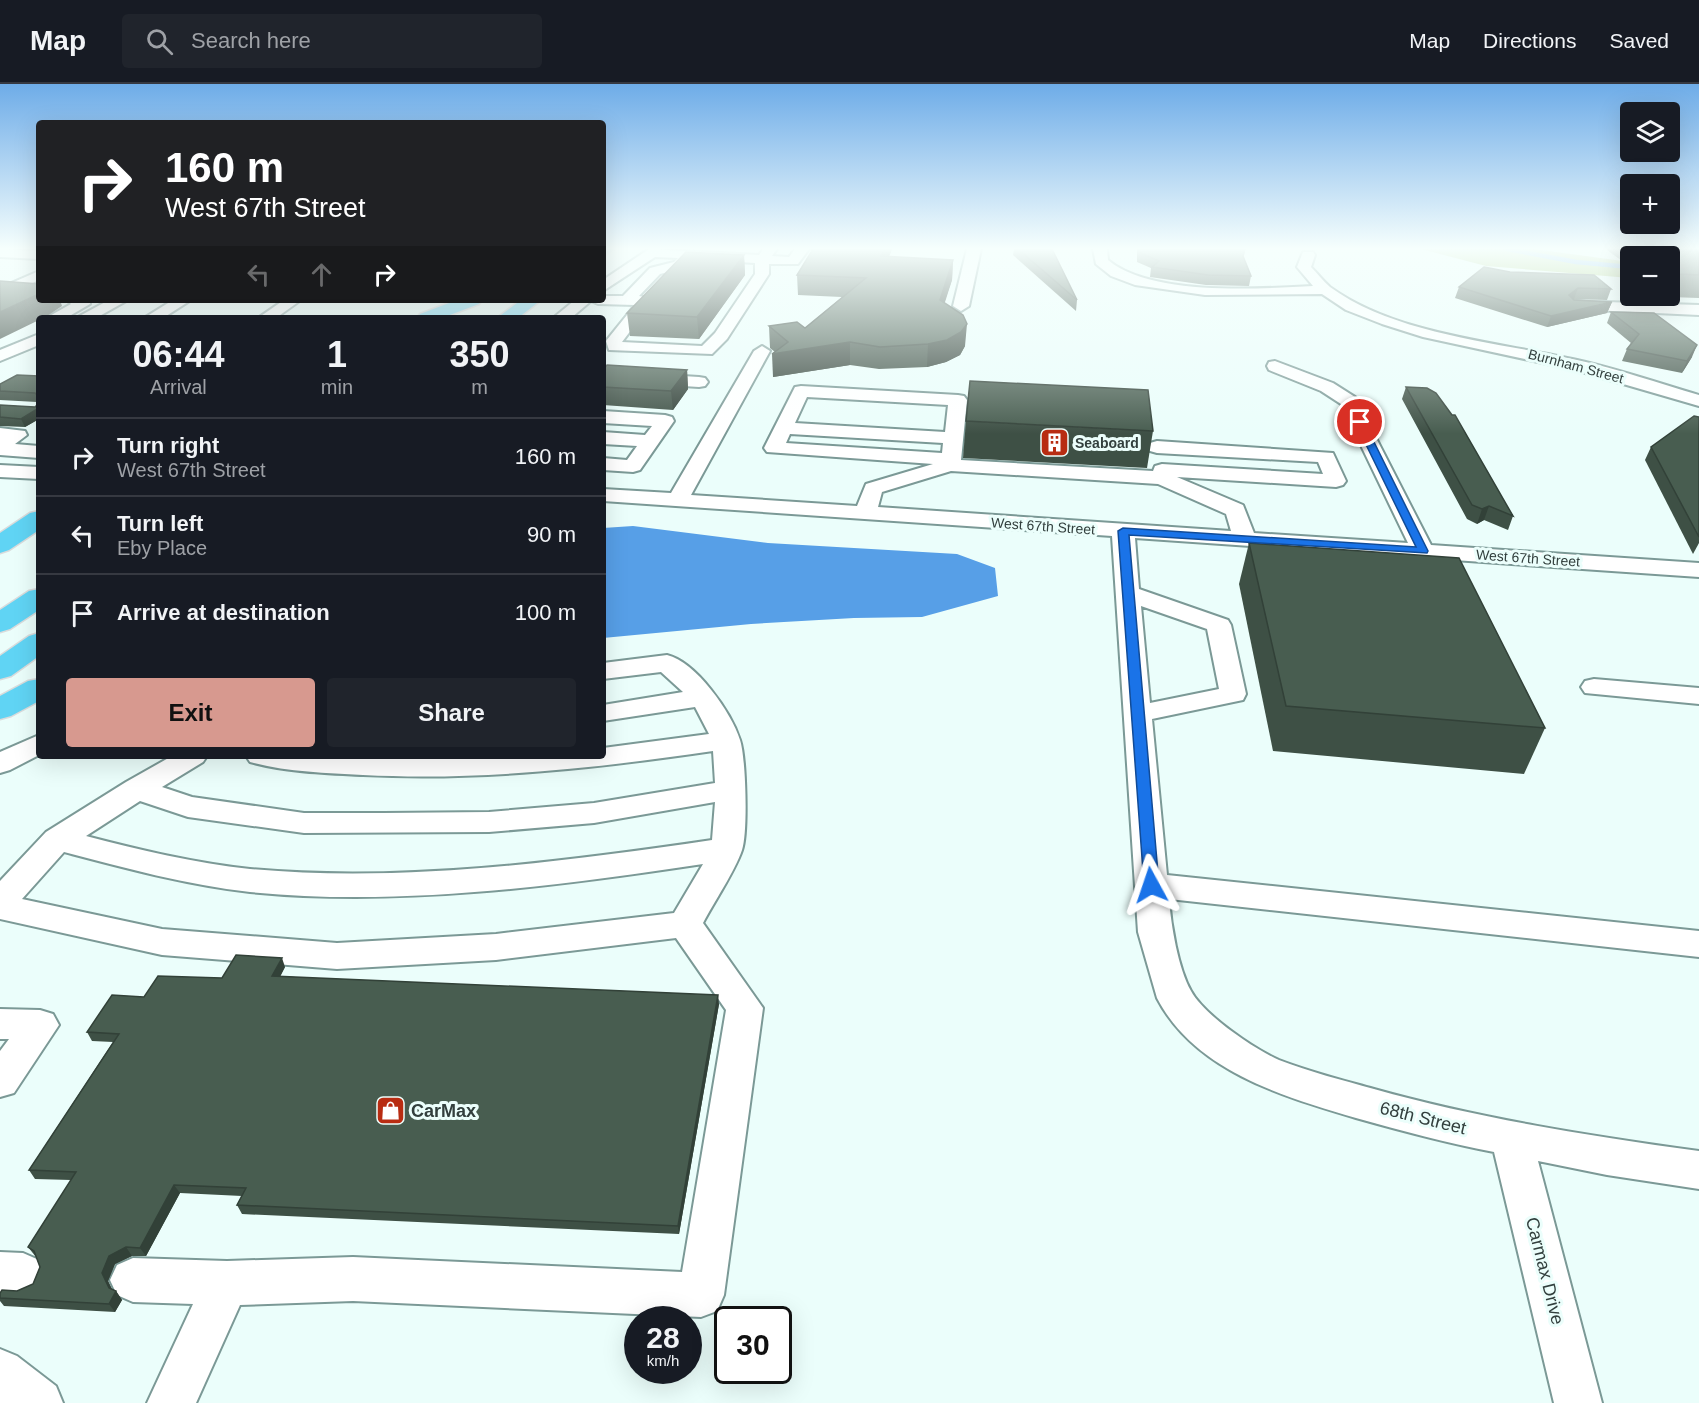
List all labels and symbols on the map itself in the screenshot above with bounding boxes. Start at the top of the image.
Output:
street label: Burnham Street [1527,346,1626,386]
pin [1334,396,1385,447]
building icon: Seaboard [1038,427,1070,459]
place label: Seaboard [1075,435,1139,451]
street label: West 67th Street [991,514,1096,538]
street label: West 67th Street [1476,546,1581,570]
position arrow [1119,853,1183,917]
shop icon: CarMax [374,1095,406,1127]
street label: 68th Street [1378,1098,1468,1138]
place label: CarMax [411,1101,476,1121]
street label: Carmax Drive [1522,1215,1568,1327]
speed limit sign: 30 [714,1306,792,1384]

